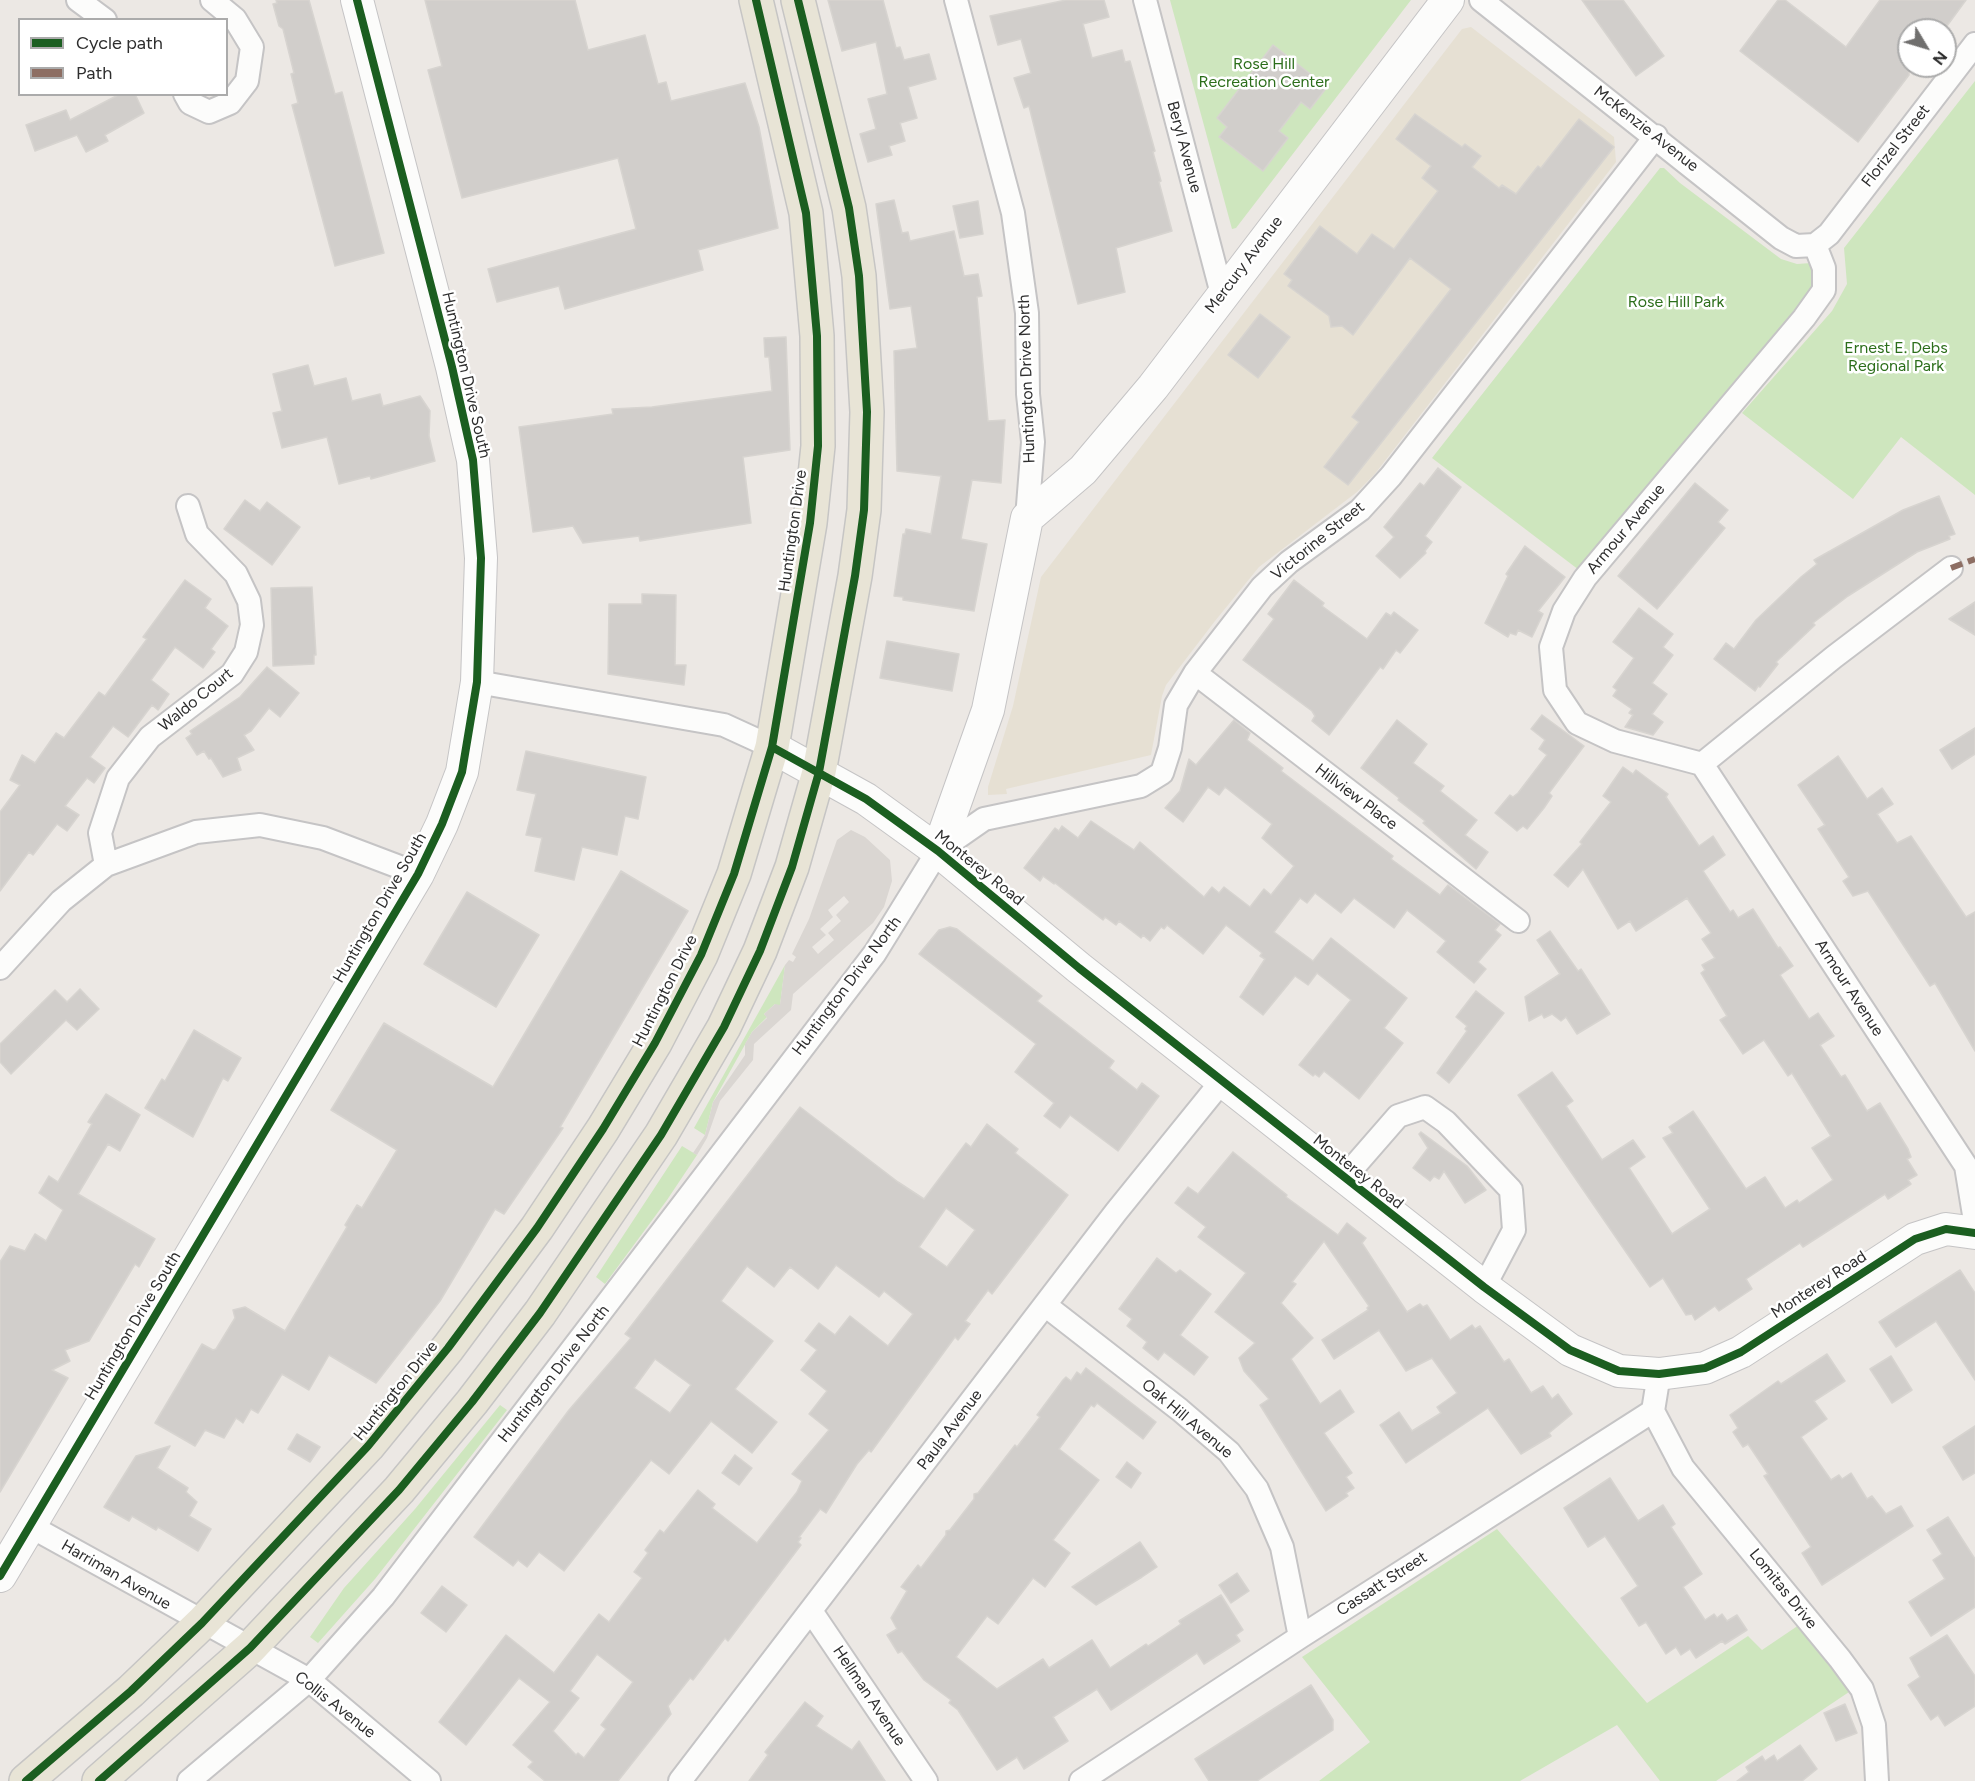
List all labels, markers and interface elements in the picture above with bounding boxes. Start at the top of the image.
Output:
legend [18,18,228,96]
north arrow [1897,18,1957,78]
text: Cycle path [76,32,163,54]
text: N [1929,47,1951,69]
park label: Rose Hill Recreation Center [1199,54,1329,92]
text: Path [76,62,112,84]
street label: McKenzie Avenue [1590,82,1702,176]
street label: Beryl Avenue [1163,99,1205,195]
street label: Florizel Street [1858,101,1934,191]
street label: Mercury Avenue [1201,212,1287,318]
street label: Huntington Drive South [438,290,494,460]
park label: Rose Hill Park [1628,292,1724,312]
street label: Huntington Drive North [1014,294,1040,464]
park label: Ernest E. Debs Regional Park [1844,338,1948,376]
street label: Huntington Drive [775,469,811,593]
street label: Armour Avenue [1583,480,1669,578]
street label: Victorine Street [1268,498,1368,584]
street label: Waldo Court [155,664,237,736]
street label: Hillview Place [1311,760,1401,834]
street label: Monterey Road [930,826,1028,910]
street label: Huntington Drive South [329,830,431,986]
street label: Huntington Drive North [788,913,906,1059]
street label: Huntington Drive [628,932,702,1050]
street label: Armour Avenue [1811,936,1887,1040]
street label: Monterey Road [1309,1131,1407,1213]
street label: Monterey Road [1768,1247,1870,1323]
street label: Huntington Drive South [81,1248,185,1404]
street label: Huntington Drive North [494,1301,614,1447]
street label: Huntington Drive [350,1337,442,1445]
street label: Oak Hill Avenue [1138,1375,1236,1463]
street label: Paula Avenue [913,1386,987,1474]
street label: Harriman Avenue [58,1536,174,1614]
street label: Lomitas Drive [1745,1545,1821,1633]
street label: Cassatt Street [1333,1548,1431,1620]
street label: Hellman Avenue [828,1642,910,1750]
street label: Collis Avenue [291,1668,379,1742]

